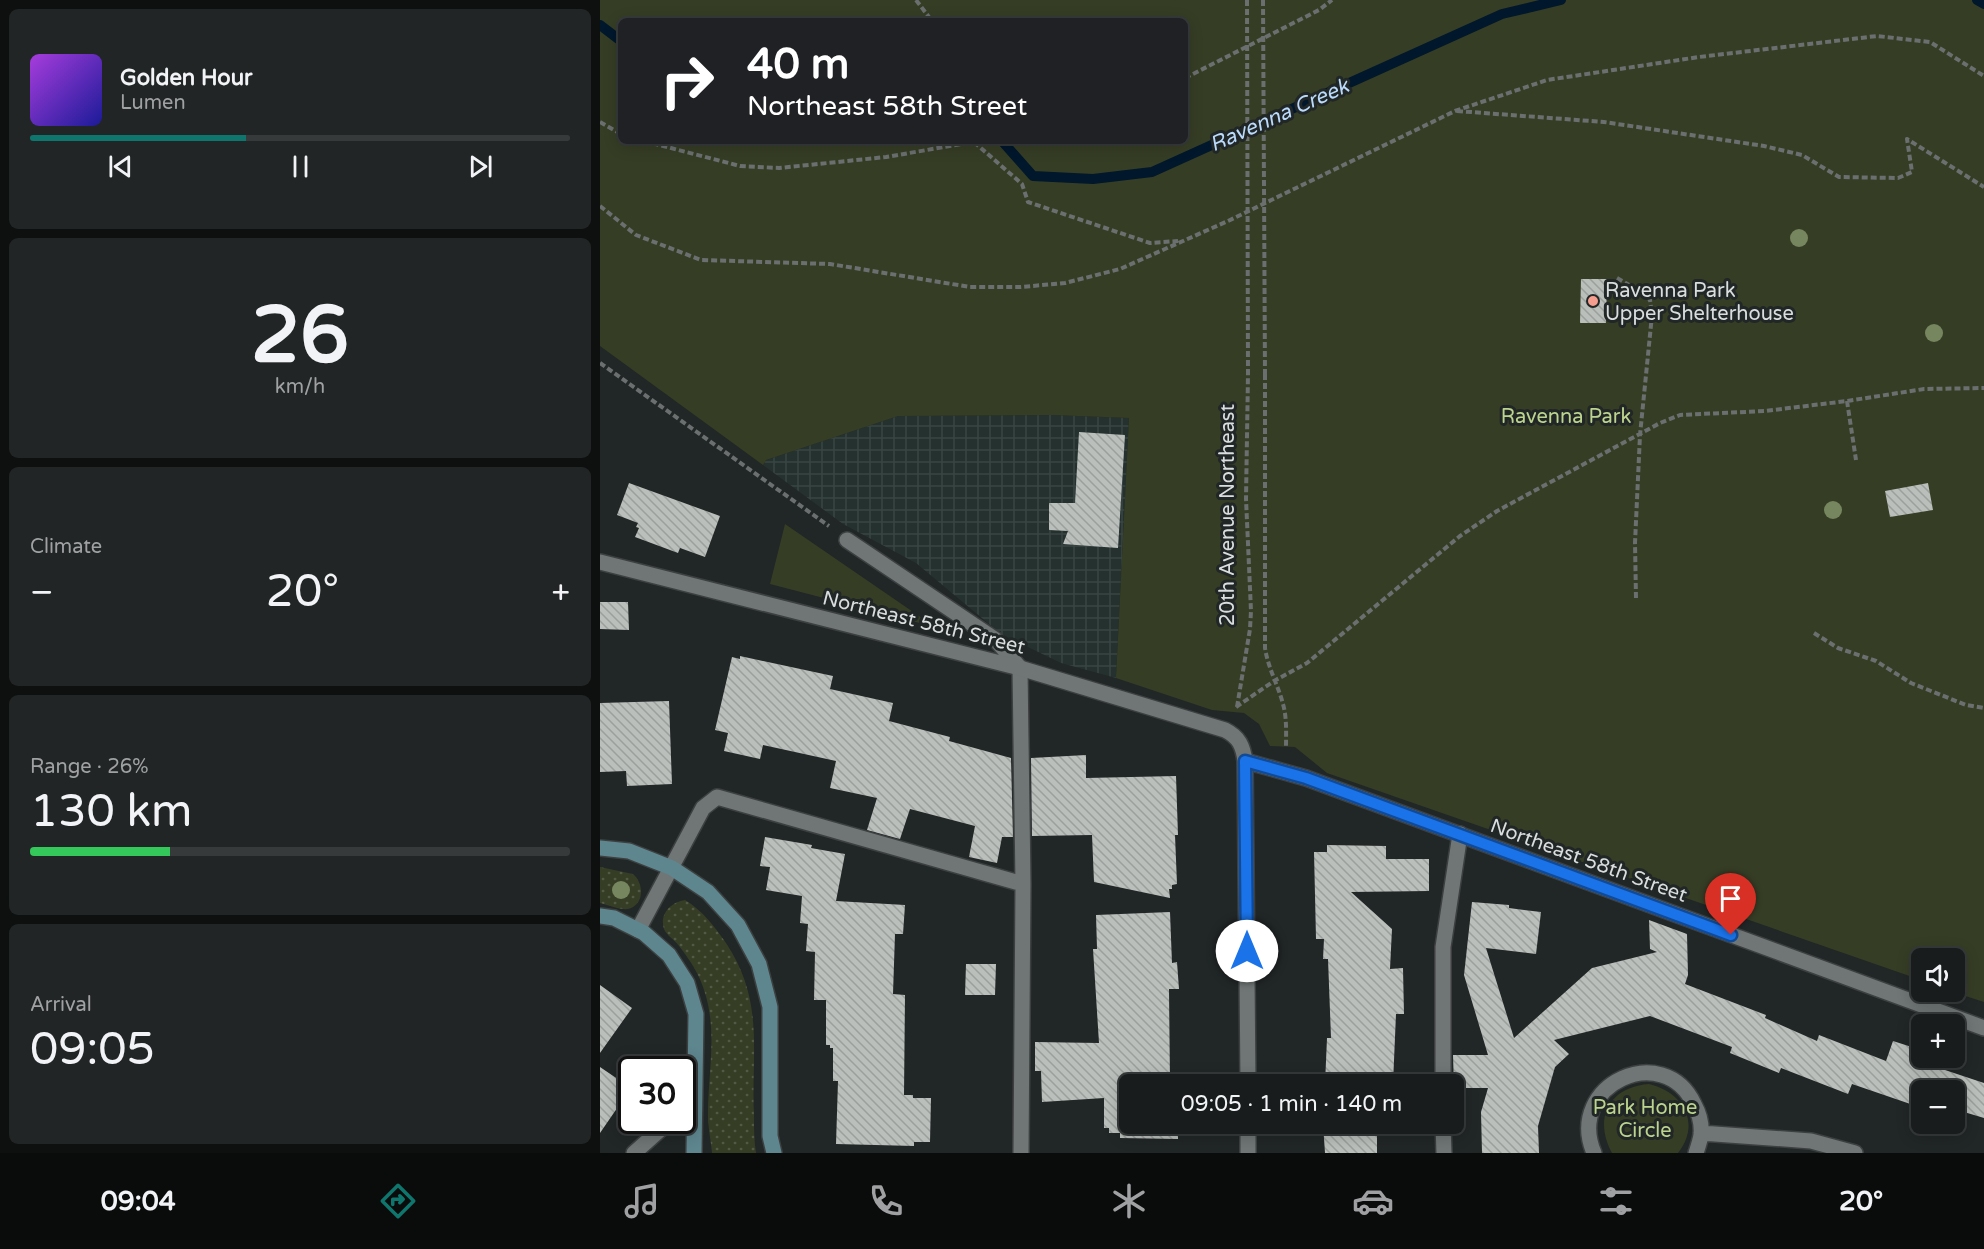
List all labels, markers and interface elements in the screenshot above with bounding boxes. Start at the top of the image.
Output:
text: 40 m [747,39,849,90]
icon: right [648,42,726,120]
text: Golden Hour [120,65,252,91]
water label: Ravenna Creek [1206,73,1354,157]
text: Northeast 58th Street [747,90,1027,123]
text: Lumen [120,91,186,115]
icon: previous [104,150,137,183]
icon: pause [284,150,317,183]
icon: next [464,150,497,183]
place label: Ravenna Park Upper Shelterhouse [1605,279,1794,326]
text: 26 [251,289,349,383]
marker: Ravenna Park Upper Shelterhouse [1586,294,1600,308]
text: km/h [275,375,325,399]
street label: 20th Avenue Northeast [1216,404,1240,626]
park label: Ravenna Park [1501,405,1631,429]
text: Climate [30,535,102,559]
text: 20° [266,565,339,619]
text: − [30,573,54,612]
text: + [551,573,570,612]
street label: Northeast 58th Street [820,586,1028,660]
text: Range · 26% [30,755,149,779]
text: 130 km [30,785,192,839]
street label: Northeast 58th Street [1487,814,1691,908]
pin [1705,873,1756,935]
icon: arrive [1714,882,1747,915]
position arrow [1215,919,1279,983]
map controls [1911,948,1965,1134]
button: sound [1911,948,1965,1002]
text: Arrival [30,993,92,1017]
button: + [1911,1014,1965,1068]
text: 09:05 [30,1023,155,1077]
speed limit sign: 30 [618,1056,696,1134]
button: − [1911,1080,1965,1134]
text: 09:05 · 1 min · 140 m [1181,1091,1402,1117]
park label: Park Home Circle [1593,1096,1697,1143]
icon: directions [377,1180,419,1222]
icon: music [621,1180,663,1222]
icon: phone [865,1180,907,1222]
icon: climate [1108,1180,1150,1222]
icon: car [1352,1180,1394,1222]
icon: filters [1595,1180,1637,1222]
text: 09:04 [101,1185,176,1218]
text: 20° [1839,1185,1883,1218]

